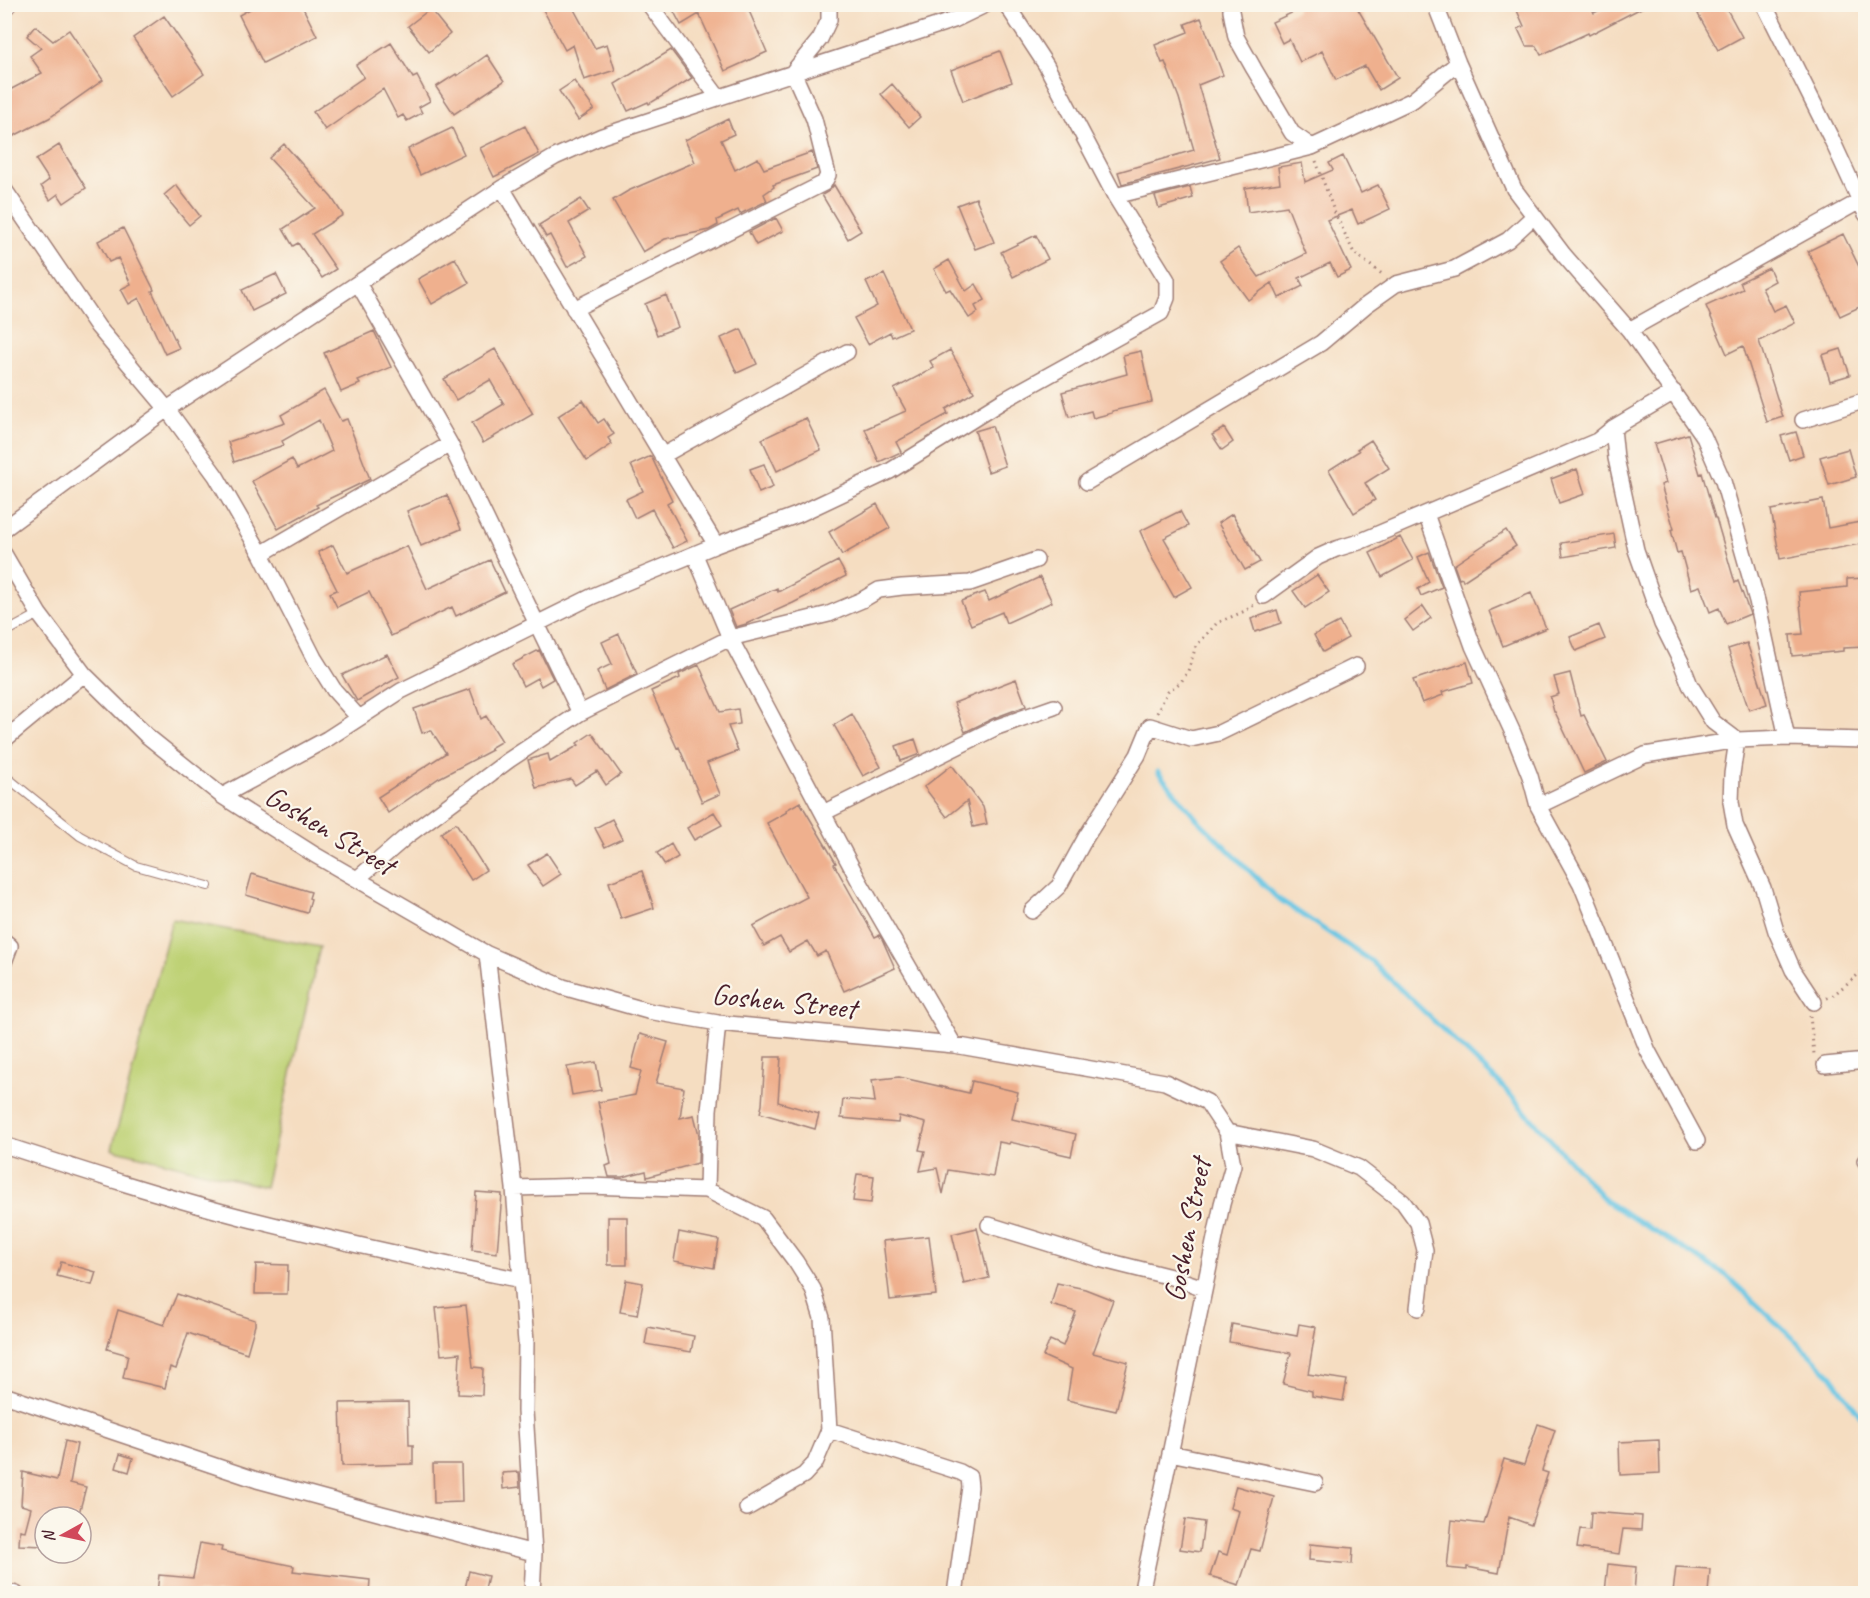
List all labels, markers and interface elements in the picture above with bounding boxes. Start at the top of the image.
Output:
street label: Goshen Street [258,776,405,886]
street label: Goshen Street [710,975,862,1028]
street label: Goshen Street [1155,1151,1220,1305]
north arrow [33,1505,93,1565]
text: N [38,1528,60,1543]

